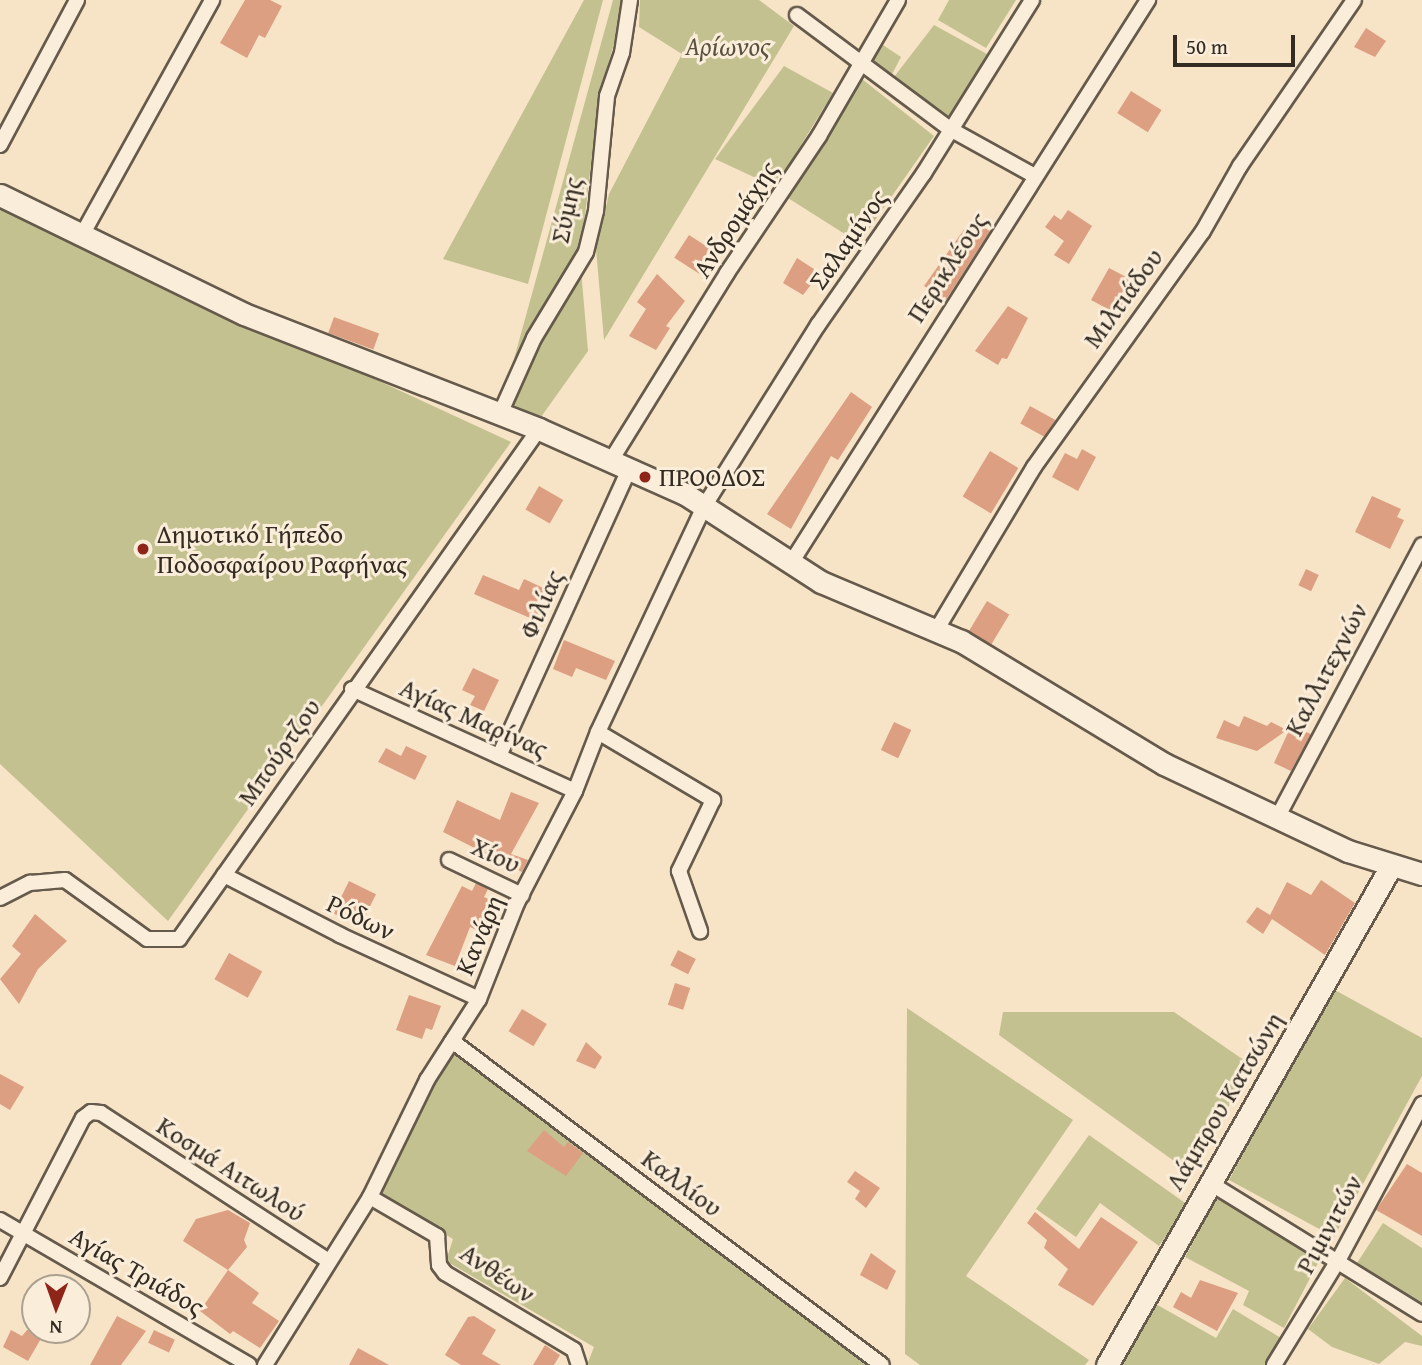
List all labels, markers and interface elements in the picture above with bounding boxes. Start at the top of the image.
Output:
scale bar [1177,21,1300,65]
park label: Αρίωνος [685,30,771,62]
text: 50 m [1186,31,1228,62]
street label: Ανδρομάχης [686,155,784,283]
street label: Σύμης [544,174,588,246]
street label: Σαλαμίνος [802,183,894,295]
street label: Περικλέους [900,206,994,328]
street label: Μιλτιάδου [1076,242,1170,354]
place label: ΠΡΟΟΔΟΣ [659,461,765,493]
marker: ΠΡΟΟΔΟΣ [637,469,653,485]
place label: Δημοτικό Γήπεδο Ποδοσφαίρου Ραφήνας [157,518,407,580]
marker: Δημοτικό Γήπεδο Ποδοσφαίρου Ραφήνας [135,541,151,557]
street label: Φιλίας [512,565,570,643]
street label: Καλλιτεχνών [1278,597,1374,741]
street label: Αγίας Μαρίνας [395,671,553,765]
street label: Μπούρτζου [231,693,327,811]
street label: Χίου [467,830,525,880]
street label: Ρόδων [322,887,400,947]
street label: Κανάρη [448,890,510,980]
street label: Λάμπρου Κατσώνη [1159,1006,1289,1196]
street label: Κοσμά Αιτωλού [151,1110,311,1228]
street label: Καλλίου [636,1143,728,1223]
street label: Ριμινιτών [1289,1169,1369,1279]
street label: Αγίας Τριάδος [64,1220,210,1322]
street label: Ανθέων [455,1237,541,1309]
north arrow [21,1274,91,1344]
text: N [49,1314,62,1342]

